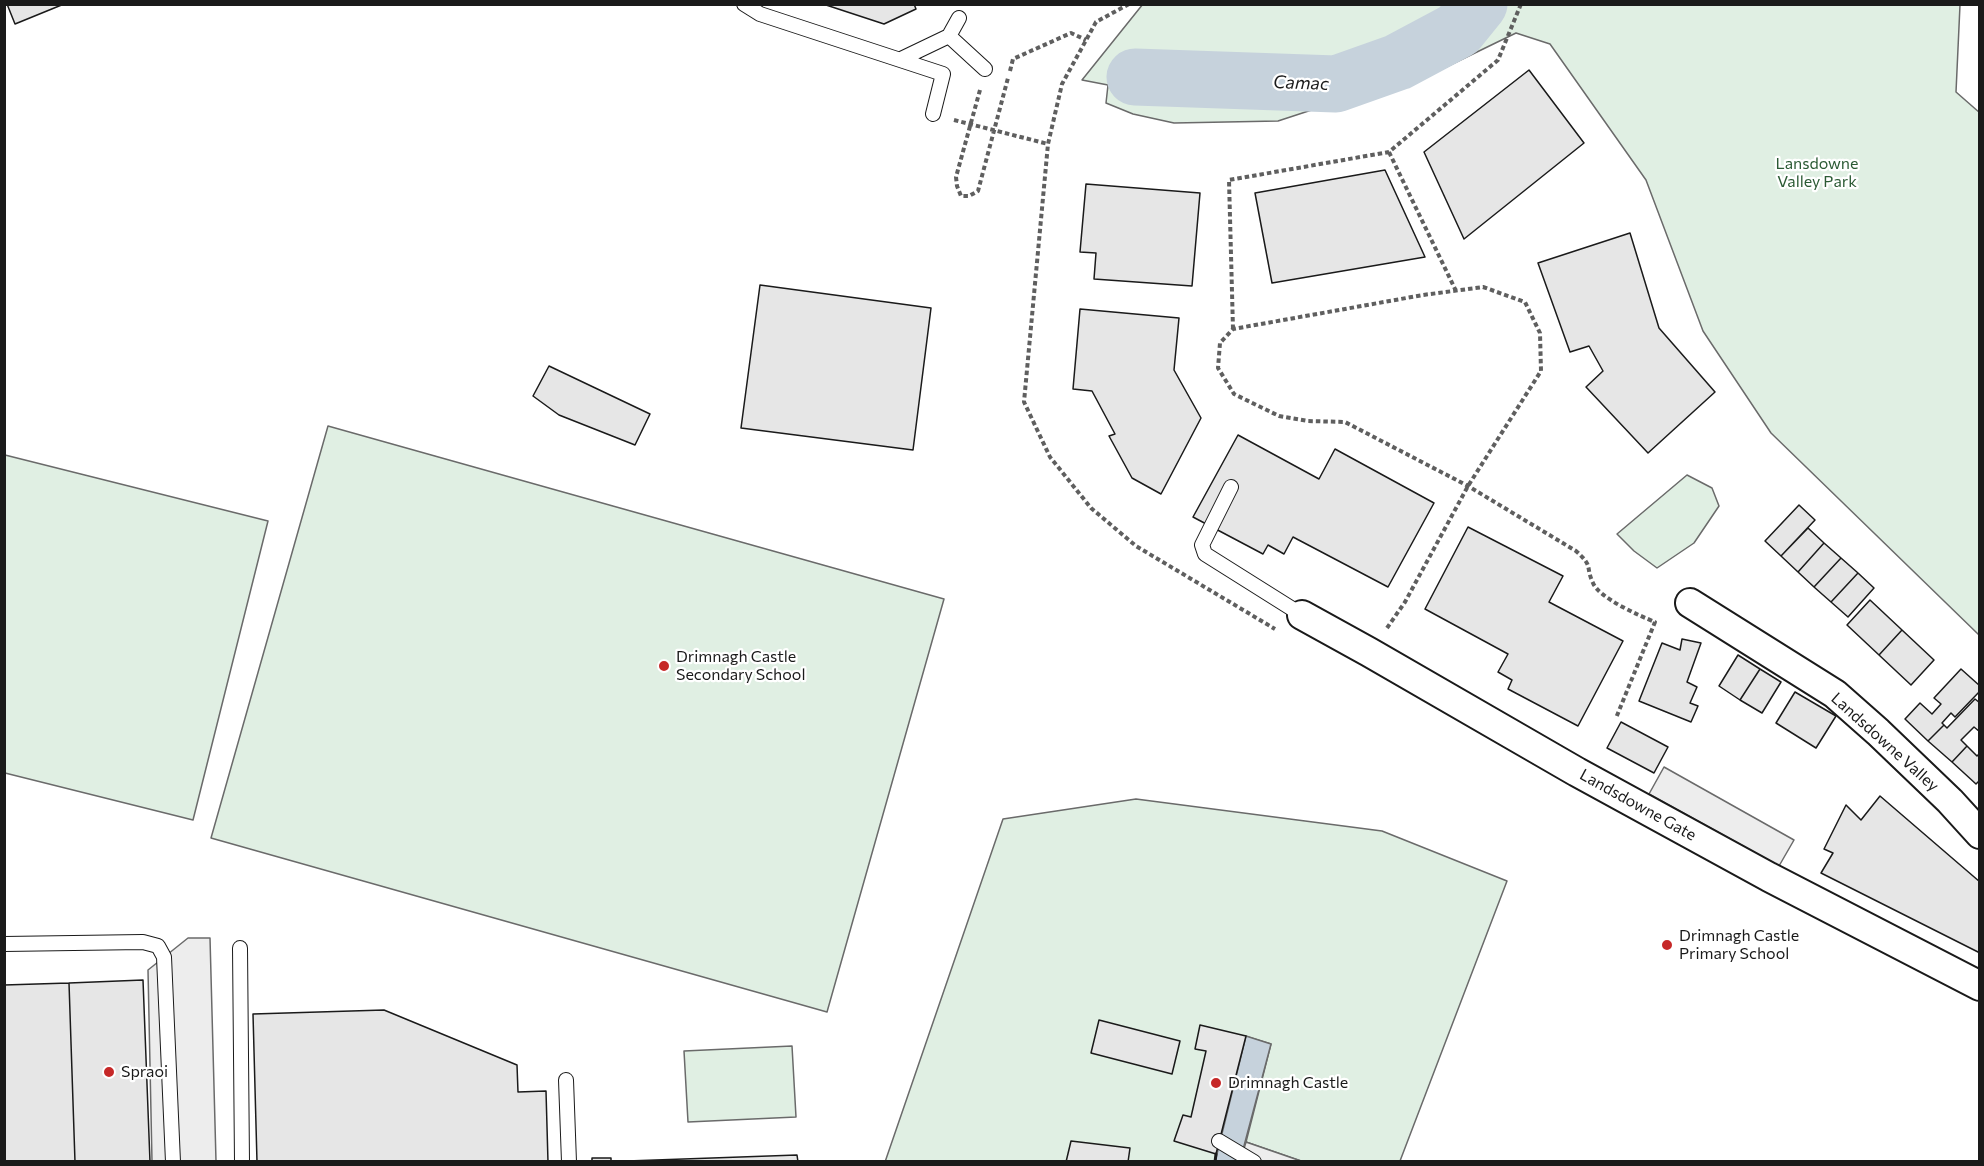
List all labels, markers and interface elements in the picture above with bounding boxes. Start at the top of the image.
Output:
water label: Camac [1273,71,1329,95]
park label: Lansdowne Valley Park [1776,154,1858,192]
place label: Drimnagh Castle Secondary School [676,647,805,685]
marker: Drimnagh Castle Secondary School [657,659,671,673]
street label: Landsdowne Valley [1827,689,1943,795]
street label: Landsdowne Gate [1576,765,1700,845]
place label: Drimnagh Castle Primary School [1679,926,1799,964]
marker: Drimnagh Castle Primary School [1660,938,1674,952]
place label: Spraoi [121,1062,168,1082]
marker: Spraoi [102,1065,116,1079]
place label: Drimnagh Castle [1228,1073,1348,1093]
marker: Drimnagh Castle [1209,1076,1223,1090]

